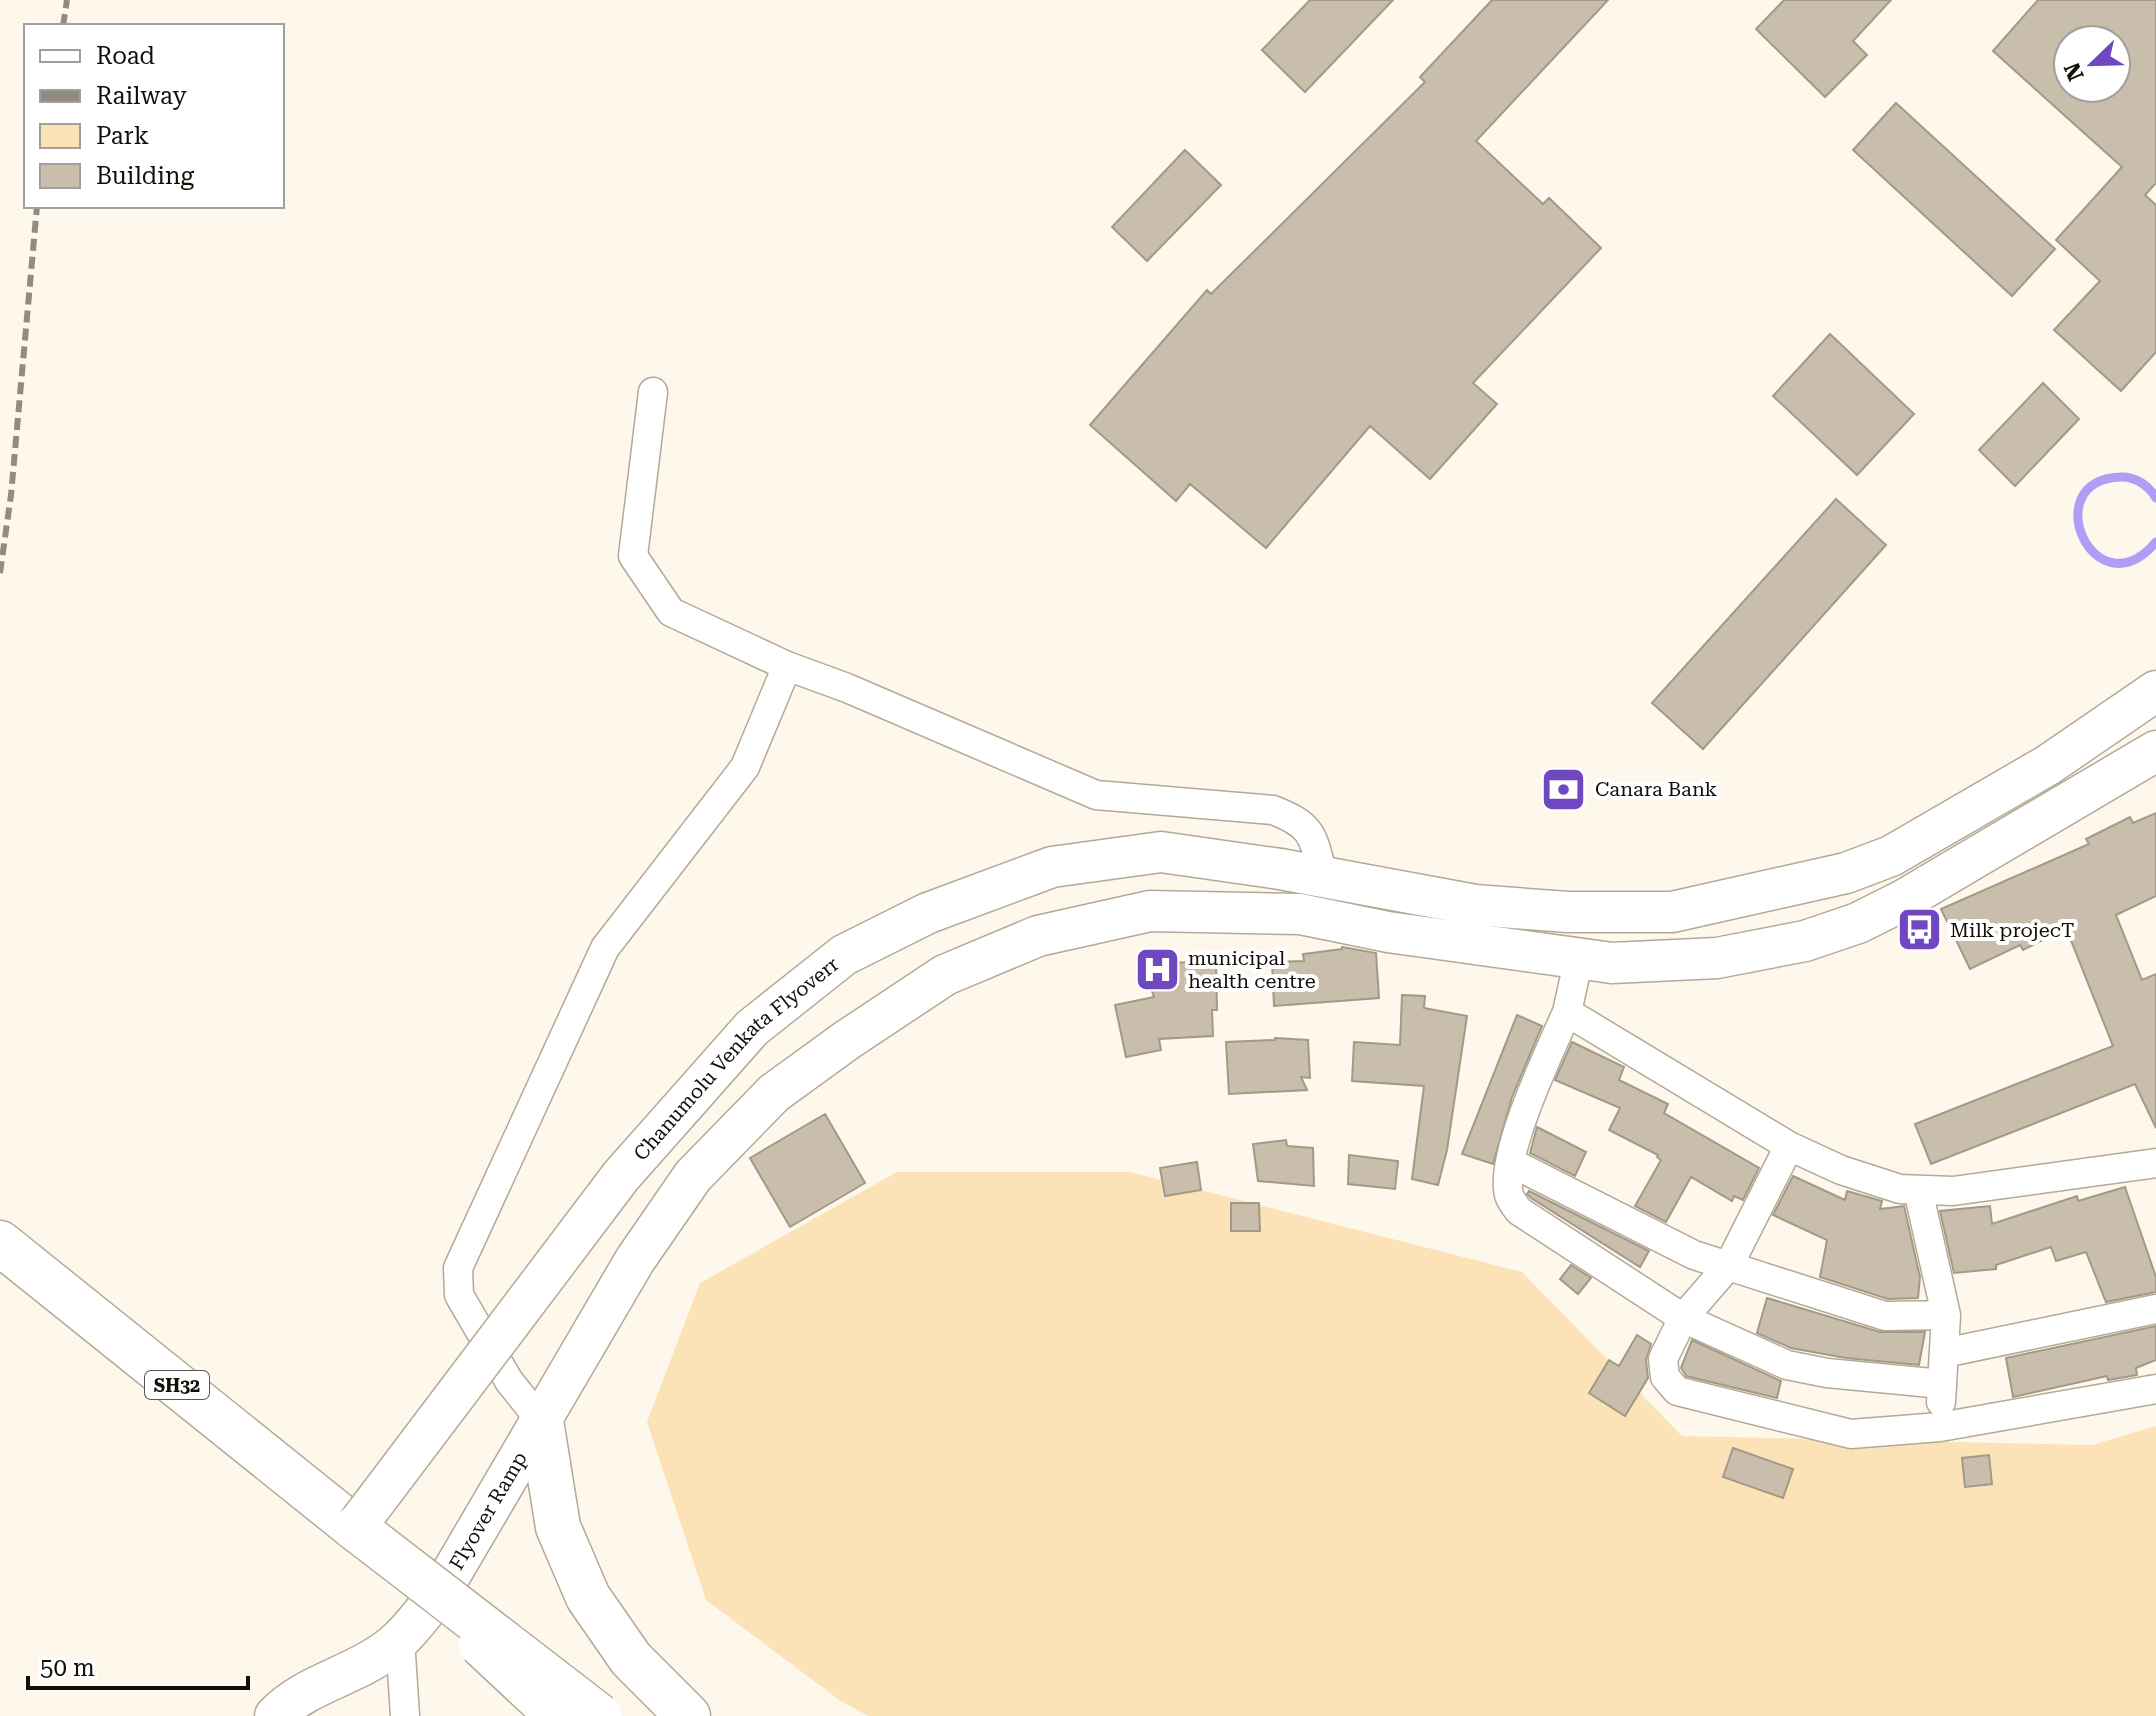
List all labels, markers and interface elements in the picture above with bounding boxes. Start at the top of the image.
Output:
legend [24,24,284,208]
north arrow [2052,24,2132,104]
text: Road [96,42,155,70]
text: N [2059,59,2089,84]
text: Railway [96,82,187,110]
text: Park [96,122,149,150]
text: Building [96,162,194,190]
bank icon: Canara Bank [1540,765,1588,813]
place label: Canara Bank [1595,777,1718,801]
bus stop icon: Milk projecT [1895,906,1943,954]
place label: Milk projecT [1950,918,2074,942]
hospital icon: municipal health centre [1133,945,1181,993]
place label: municipal health centre [1188,946,1316,993]
street label: Chanumolu Venkata Flyoverr [628,952,843,1165]
road number: SH32 [145,1371,209,1399]
street label: Flyover Ramp [444,1447,532,1574]
scale bar [28,1640,248,1690]
text: 50 m [40,1654,95,1682]

